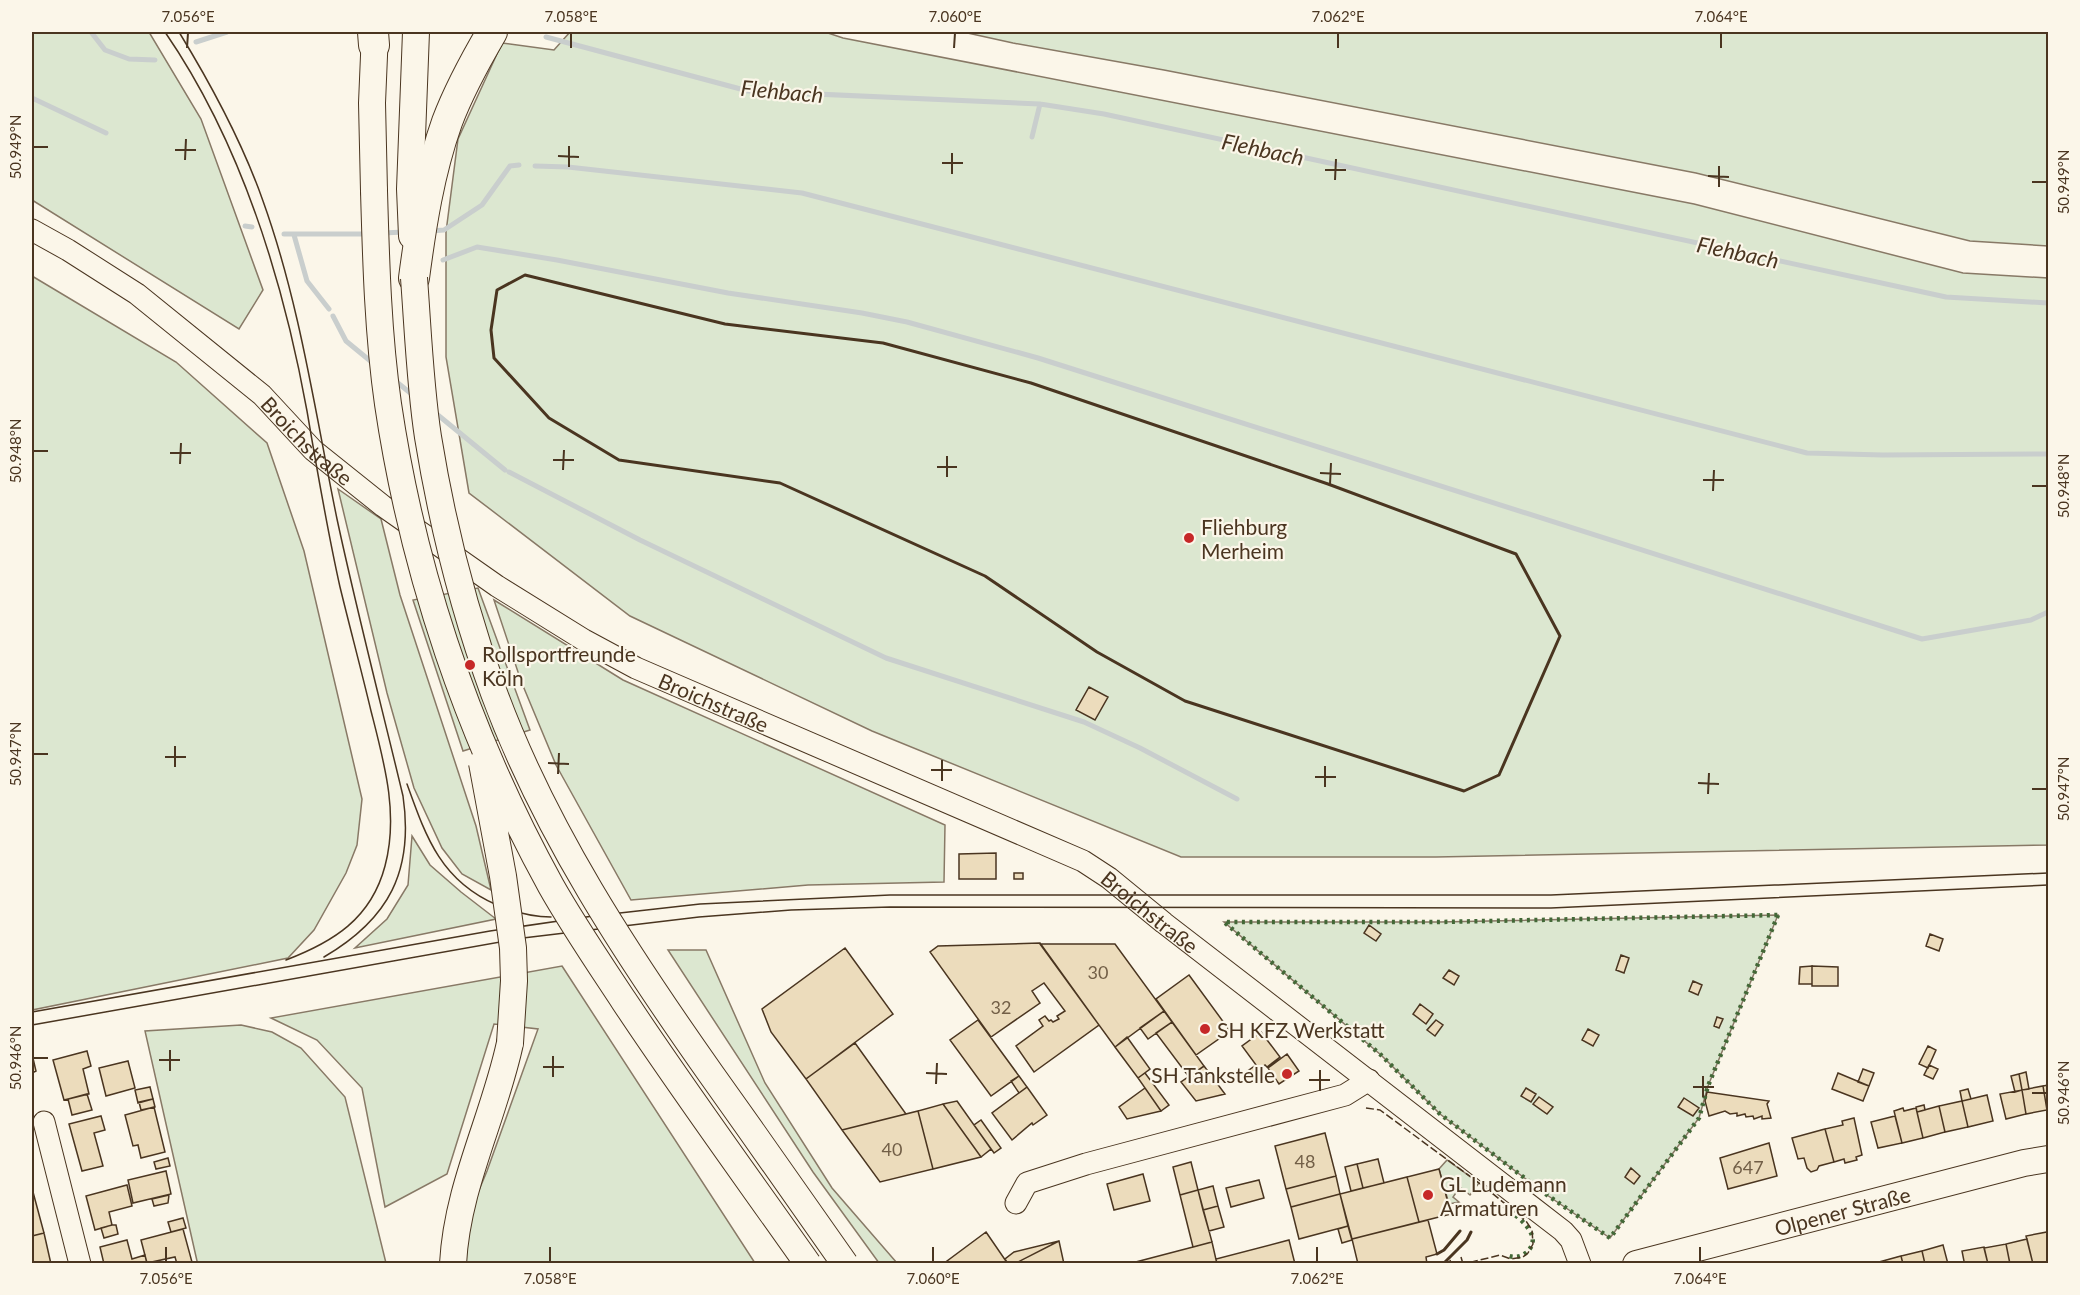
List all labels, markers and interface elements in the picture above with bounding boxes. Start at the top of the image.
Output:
text: 7.056°E [161,7,215,25]
text: 7.058°E [544,7,598,25]
text: 7.060°E [928,7,982,25]
text: 7.062°E [1311,7,1365,25]
text: 7.064°E [1694,7,1748,25]
water label: Flehbach [739,74,825,108]
text: 50.949°N [6,115,24,179]
water label: Flehbach [1220,127,1306,171]
text: 50.949°N [2054,150,2072,214]
water label: Flehbach [1695,230,1781,274]
street label: Broichstraße [257,391,358,490]
text: 50.948°N [6,419,24,483]
text: 50.948°N [2054,454,2072,518]
place label: Fliehburg Merheim [1201,514,1287,563]
marker: Fliehburg Merheim [1182,531,1196,545]
place label: Rollsportfreunde Köln [482,641,636,690]
marker: Rollsportfreunde Köln [463,658,477,672]
street label: Broichstraße [655,667,773,736]
text: 50.947°N [6,722,24,786]
text: 50.947°N [2054,757,2072,821]
street label: Broichstraße [1097,865,1204,958]
house number: 30 [1088,961,1108,983]
house number: 32 [991,996,1011,1018]
place label: SH KFZ Werkstatt [1217,1017,1385,1042]
marker: SH KFZ Werkstatt [1198,1022,1212,1036]
text: 50.946°N [6,1026,24,1090]
text: 50.946°N [2054,1061,2072,1125]
place label: SH Tankstelle [1151,1062,1275,1087]
marker: SH Tankstelle [1280,1067,1294,1081]
house number: 40 [882,1138,902,1160]
house number: 48 [1295,1150,1315,1172]
house number: 647 [1732,1156,1764,1178]
place label: GL Ludemann Armaturen [1440,1171,1567,1220]
street label: Olpener Straße [1771,1181,1913,1240]
marker: GL Ludemann Armaturen [1421,1188,1435,1202]
text: 7.056°E [139,1269,193,1287]
text: 7.058°E [523,1269,577,1287]
text: 7.060°E [906,1269,960,1287]
text: 7.062°E [1290,1269,1344,1287]
text: 7.064°E [1673,1269,1727,1287]

